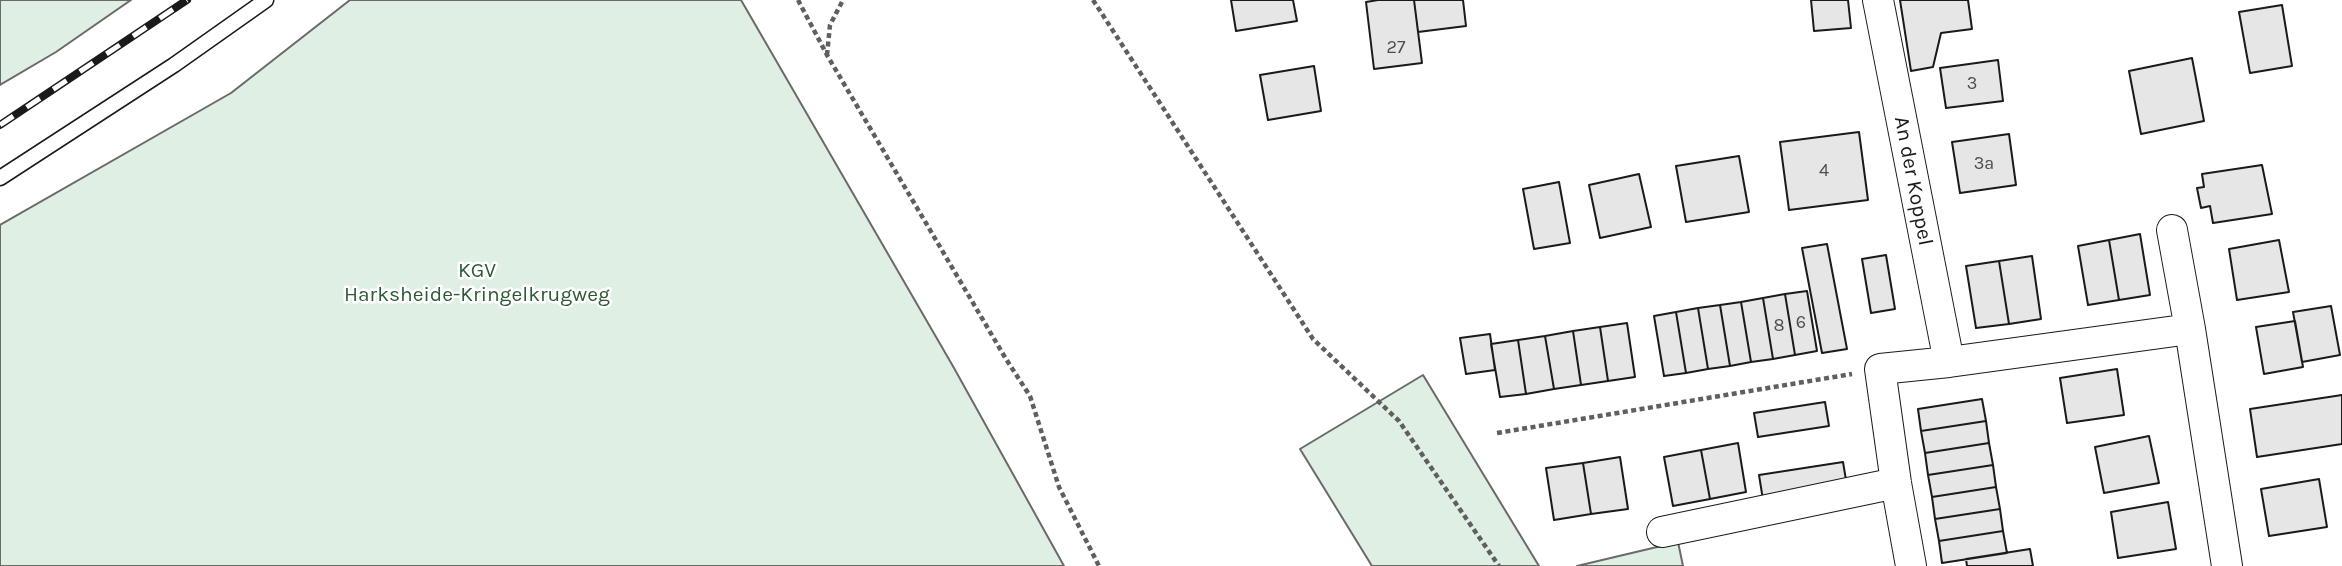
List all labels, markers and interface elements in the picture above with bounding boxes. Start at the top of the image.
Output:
house number: 27 [1387,37,1405,59]
house number: 3 [1967,73,1977,95]
street label: An der Koppel [1888,114,1938,248]
house number: 3a [1974,153,1994,175]
house number: 4 [1819,160,1829,182]
park label: KGV Harksheide-Kringelkrugweg [344,258,610,308]
house number: 6 [1796,312,1806,334]
house number: 8 [1773,315,1785,337]

